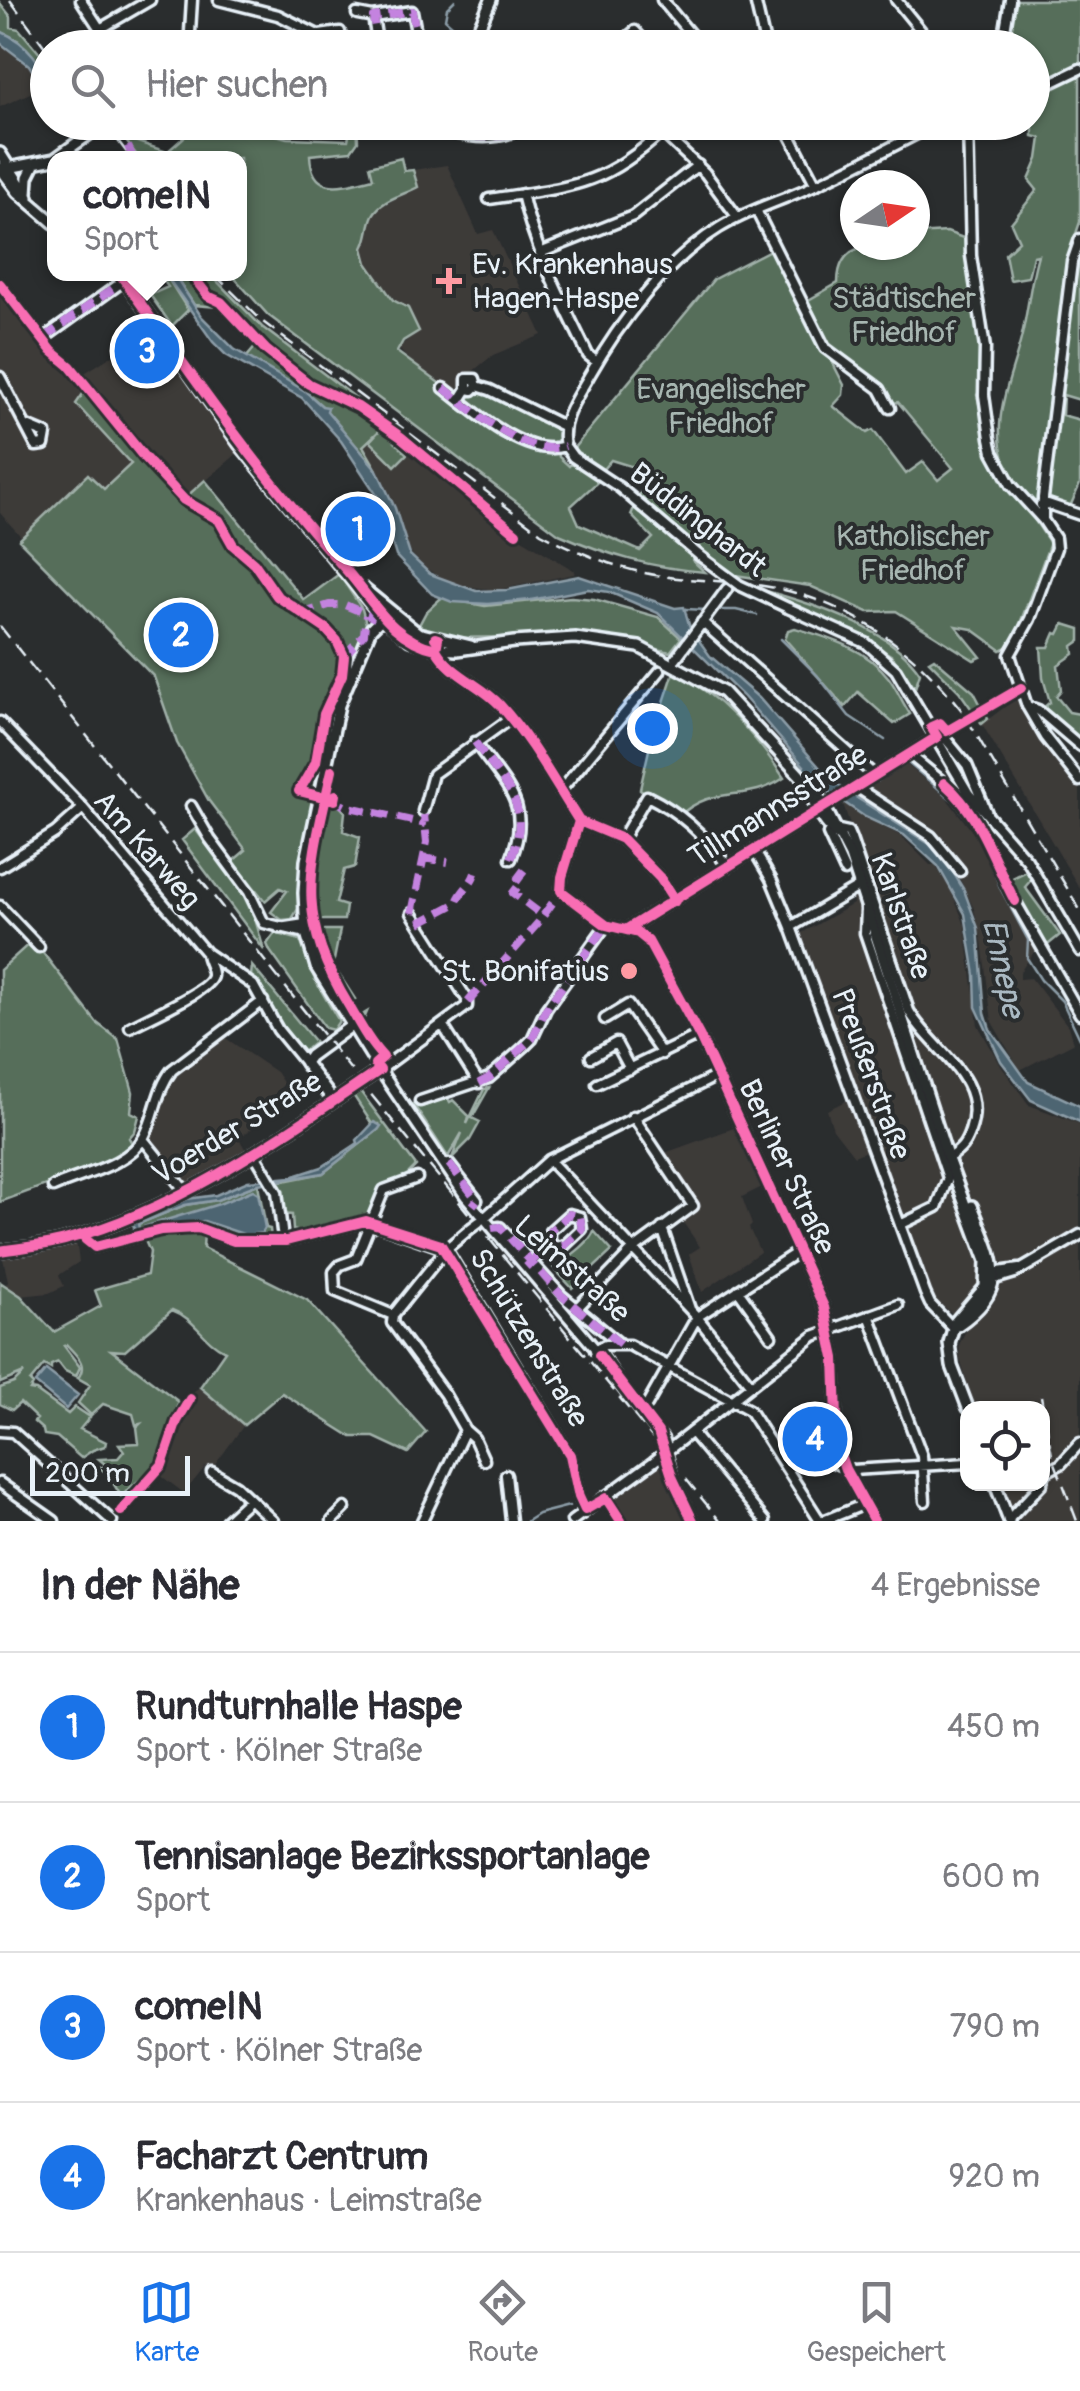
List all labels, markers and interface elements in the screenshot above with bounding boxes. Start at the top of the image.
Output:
search box [30,30,1050,140]
icon: search [65,58,120,113]
text: Hier suchen [145,61,328,109]
popup [47,151,247,281]
north arrow [840,170,930,260]
text: comeIN [83,172,211,220]
text: Sport [83,220,159,260]
place label: Ev. Krankenhaus Hagen-Haspe [472,246,673,317]
marker: Ev. Krankenhaus Hagen-Haspe [436,268,462,294]
park label: Städtischer Friedhof [832,280,976,351]
pin: 3 [114,314,180,388]
park label: Evangelischer Friedhof [636,371,806,442]
street label: Büddinghardt [622,455,775,586]
pin: 1 [326,492,390,566]
park label: Katholischer Friedhof [836,518,990,589]
pin: 2 [148,598,214,672]
your location [627,703,678,754]
street label: Tillmannsstraße [682,736,874,876]
street label: Am Karweg [86,783,208,917]
street label: Karlstraße [862,848,940,984]
water label: Ennepe [973,915,1034,1024]
place label: St. Bonifatius [441,953,609,990]
marker: St. Bonifatius [618,960,640,982]
street label: Preußerstraße [823,984,919,1165]
street label: Voerder Straße [145,1063,329,1193]
street label: Berliner Straße [730,1074,844,1261]
street label: Leimstraße [506,1207,638,1331]
street label: Schützenstraße [461,1242,597,1434]
map controls [960,1401,1050,1491]
button: locate [960,1401,1050,1491]
pin: 4 [782,1402,848,1476]
scale bar [30,1451,190,1496]
text: 200 m [45,1456,130,1491]
text: In der Nähe [40,1560,239,1612]
text: 4 Ergebnisse [871,1566,1040,1606]
text: Rundturnhalle Haspe [135,1683,462,1731]
text: 1 [66,1707,79,1747]
text: 450 m [947,1707,1040,1747]
text: Sport · Kölner Straße [135,1731,422,1771]
text: Tennisanlage Bezirkssportanlage [135,1833,649,1881]
text: 2 [64,1857,81,1897]
text: 600 m [942,1857,1040,1897]
text: Sport [135,1881,210,1921]
text: comeIN [135,1983,262,2031]
text: 3 [64,2007,81,2047]
text: 790 m [949,2007,1040,2047]
text: Sport · Kölner Straße [135,2031,422,2071]
text: Facharzt Centrum [135,2133,428,2181]
text: 4 [63,2157,82,2197]
text: 920 m [948,2157,1040,2197]
text: Krankenhaus · Leimstraße [135,2181,482,2221]
tab: Karte [134,2275,199,2370]
tab: Route [468,2275,538,2370]
tab: Gespeichert [806,2275,946,2370]

